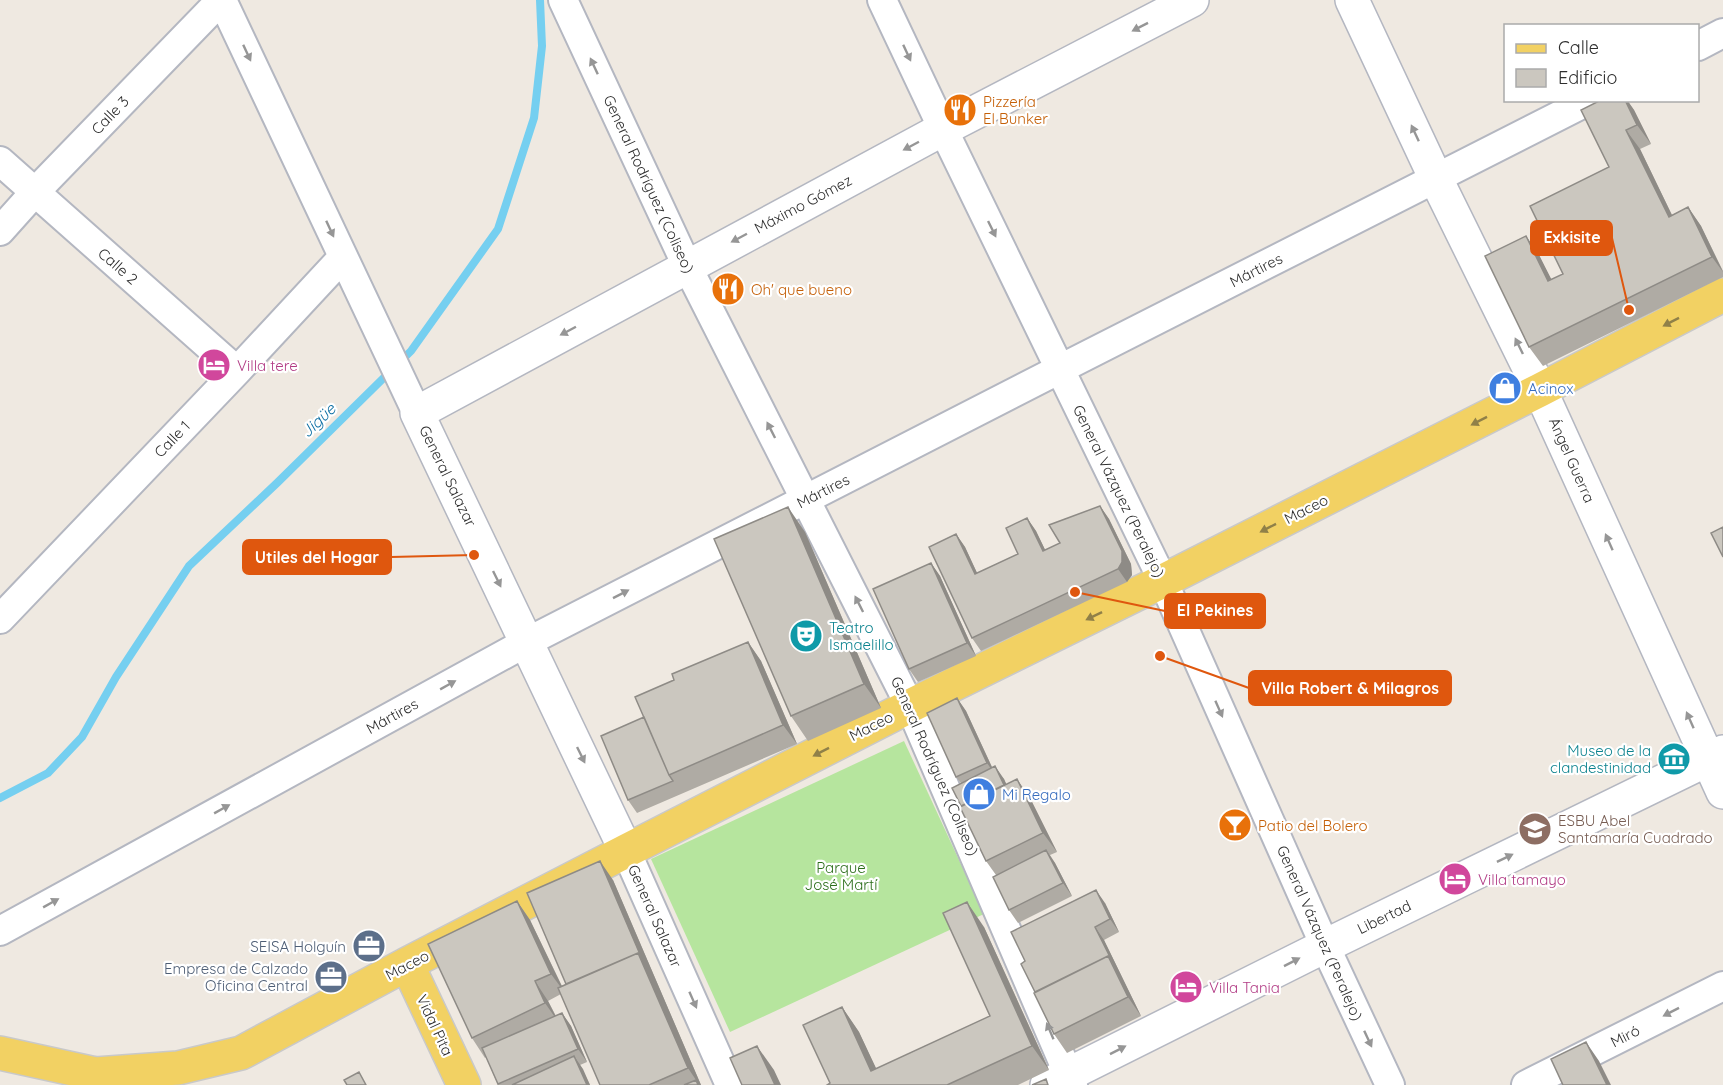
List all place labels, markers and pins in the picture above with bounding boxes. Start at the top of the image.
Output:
restaurant icon: Pizzería El Bunker [942,92,978,128]
place label: Pizzería El Bunker [983,92,1048,128]
callout: Exkisite [1531,221,1612,255]
restaurant icon: Oh' que bueno [710,271,746,307]
place label: Oh' que bueno [751,280,852,299]
hotel icon: Villa tere [196,347,232,383]
place label: Villa tere [237,356,298,375]
shop icon: Acinox [1487,370,1523,406]
place label: Acinox [1528,379,1574,398]
callout: Utiles del Hogar [243,540,391,574]
callout: El Pekines [1165,594,1265,628]
theatre icon: Teatro Ismaelillo [788,618,824,654]
place label: Teatro Ismaelillo [829,618,894,654]
callout: Villa Robert & Milagros [1249,671,1451,705]
place label: Museo de la clandestinidad [1550,741,1651,777]
museum icon: Museo de la clandestinidad [1656,741,1692,777]
shop icon: Mi Regalo [961,776,997,812]
place label: Mi Regalo [1002,785,1071,804]
bar icon: Patio del Bolero [1217,807,1253,843]
school or university icon: ESBU Abel Santamaría Cuadrado [1517,811,1553,847]
place label: ESBU Abel Santamaría Cuadrado [1558,811,1713,847]
place label: Patio del Bolero [1258,816,1368,835]
hotel icon: Villa tamayo [1437,861,1473,897]
place label: Villa tamayo [1478,870,1566,889]
office icon: SEISA Holguín [351,928,387,964]
place label: SEISA Holguín [250,937,346,956]
place label: Empresa de Calzado Oficina Central [164,959,308,995]
office icon: Empresa de Calzado Oficina Central [313,959,349,995]
hotel icon: Villa Tania [1168,969,1204,1005]
place label: Villa Tania [1209,978,1280,997]

